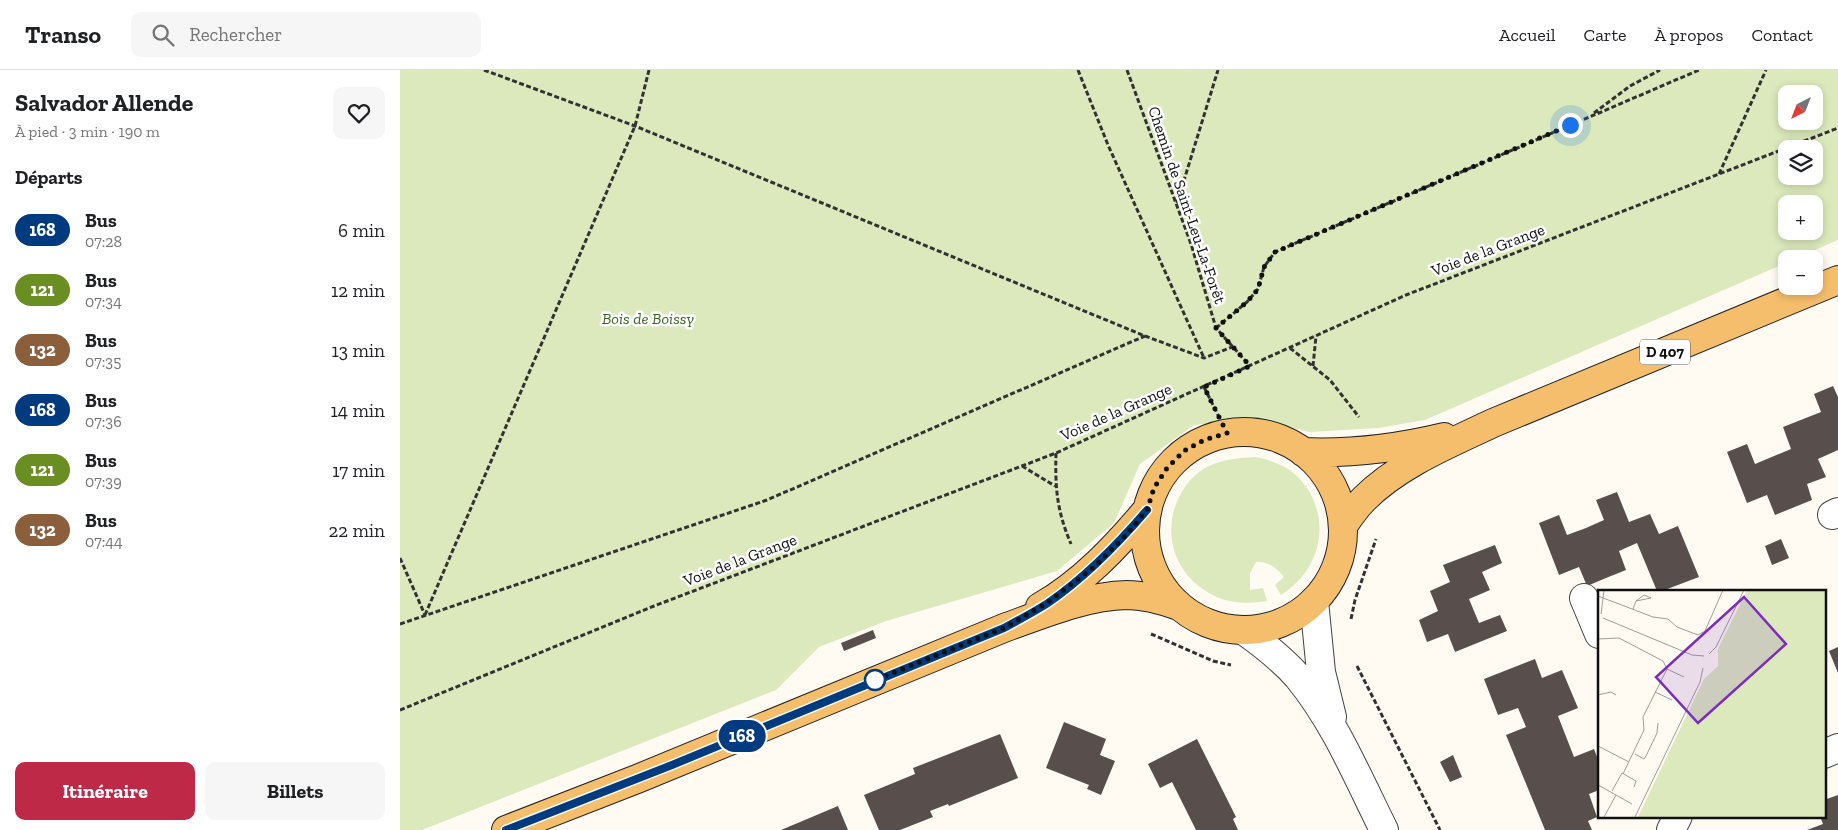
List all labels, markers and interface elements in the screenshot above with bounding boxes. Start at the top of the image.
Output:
search box [131,12,481,57]
text: Transo [25,20,101,49]
icon: search [149,21,177,49]
text: Rechercher [189,23,282,46]
text: Accueil [1499,24,1556,46]
text: Carte [1584,24,1627,46]
text: À propos [1655,24,1723,46]
text: Contact [1751,24,1813,46]
north arrow [1778,85,1822,130]
map controls [1778,85,1823,295]
button: heart [333,87,385,139]
text: Salvador Allende [15,88,193,117]
street label: Chemin de Saint-Leu-La-Forêt [1144,104,1230,306]
your location [1558,113,1583,138]
text: À pied · 3 min · 190 m [15,122,160,141]
button: layers [1778,140,1823,185]
text: Départs [15,166,83,189]
button: + [1778,195,1823,240]
text: Bus [85,209,117,232]
text: 168 [29,219,56,241]
text: 6 min [338,219,385,242]
street label: Voie de la Grange [1428,220,1547,281]
text: 07:28 [85,232,122,251]
button: − [1778,250,1823,295]
text: Bus [85,269,117,292]
text: 121 [30,279,55,301]
text: 12 min [331,279,385,302]
text: 07:34 [85,292,122,311]
park label: Bois de Boissy [602,309,695,328]
text: Bus [85,329,117,352]
text: 132 [29,339,56,361]
text: 13 min [331,339,385,362]
road number: D 407 [1640,340,1690,364]
text: 07:35 [85,352,121,371]
street label: Voie de la Grange [1057,379,1175,445]
text: Bus [85,389,117,412]
text: 168 [29,399,56,421]
text: 14 min [331,399,385,422]
text: 07:36 [85,412,122,431]
text: Bus [85,449,117,472]
text: 121 [30,459,55,481]
text: 17 min [332,459,385,482]
text: 07:39 [85,472,122,491]
text: Bus [85,509,117,532]
text: 132 [29,519,56,541]
text: 22 min [329,519,385,542]
street label: Voie de la Grange [680,530,799,591]
text: 07:44 [85,532,123,551]
inset map [1598,590,1826,818]
unlabelled marker [864,669,886,691]
line badge: 168 [713,720,771,752]
text: 168 [729,725,755,747]
button: Itinéraire [15,762,195,820]
button: Billets [205,762,385,820]

